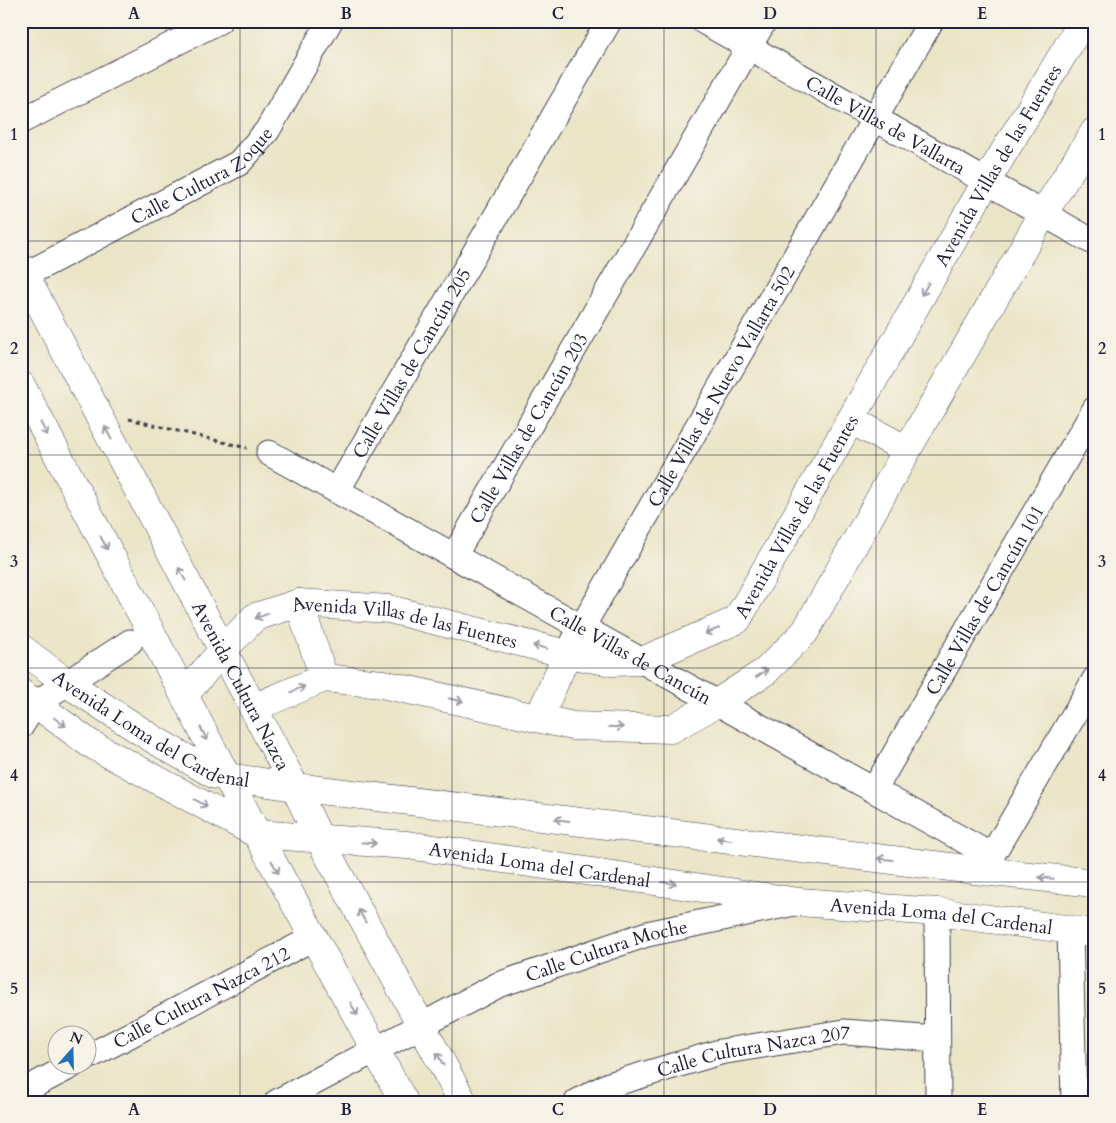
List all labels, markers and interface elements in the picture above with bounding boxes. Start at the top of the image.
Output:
text: A [128,3,140,25]
text: B [340,3,352,25]
text: C [552,3,564,25]
text: D [763,3,777,25]
text: E [977,3,987,25]
street label: Avenida Villas de las Fuentes [929,60,1068,271]
street label: Calle Villas de Vallarta [801,70,970,181]
street label: Calle Cultura Zoque [126,121,279,231]
text: 1 [10,124,18,146]
text: 1 [1098,124,1106,146]
street label: Calle Villas de Nuevo Vallarta 502 [642,261,801,512]
street label: Calle Villas de Cancún 205 [347,263,477,464]
one-way arrow [920,282,930,297]
street label: Calle Villas de Cancún 203 [464,328,595,529]
text: 2 [10,338,18,360]
text: 2 [1098,338,1106,360]
street label: Avenida Villas de las Fuentes [729,410,865,623]
one-way arrow [39,421,49,436]
one-way arrow [103,426,112,441]
street label: Calle Villas de Cancún 101 [920,500,1051,700]
one-way arrow [99,536,109,551]
text: 3 [10,551,18,573]
text: 3 [1098,551,1106,573]
one-way arrow [177,567,187,582]
street label: Avenida Villas de las Fuentes [288,590,520,655]
street label: Avenida Cultura Nazca [185,597,296,775]
street label: Calle Villas de Cancún [544,600,716,711]
one-way arrow [255,612,270,621]
one-way arrow [705,626,720,636]
one-way arrow [532,642,548,651]
street label: Avenida Loma del Cardenal [47,665,251,794]
one-way arrow [755,667,768,678]
one-way arrow [290,684,305,694]
one-way arrow [448,696,464,705]
one-way arrow [53,717,67,727]
one-way arrow [608,722,624,732]
one-way arrow [199,726,209,741]
text: 4 [10,765,18,787]
text: 4 [1098,765,1106,787]
one-way arrow [193,799,207,809]
one-way arrow [555,815,571,825]
one-way arrow [716,834,732,844]
street label: Avenida Loma del Cardenal [427,836,652,894]
one-way arrow [361,838,377,847]
one-way arrow [877,854,893,864]
one-way arrow [271,859,281,874]
one-way arrow [1039,873,1055,883]
one-way arrow [660,878,676,888]
street label: Avenida Loma del Cardenal [829,892,1054,941]
one-way arrow [357,909,367,924]
street label: Calle Cultura Moche [522,914,690,989]
street label: Calle Cultura Nazca 212 [109,940,295,1056]
text: 5 [10,978,18,1000]
text: 5 [1098,978,1106,1000]
one-way arrow [350,1001,359,1016]
street label: Calle Cultura Nazca 207 [654,1020,851,1084]
north arrow [48,1026,98,1076]
text: N [67,1027,85,1049]
one-way arrow [435,1052,444,1067]
text: A [128,1099,140,1121]
text: B [340,1099,352,1121]
text: C [552,1099,564,1121]
text: D [763,1099,777,1121]
text: E [977,1099,987,1121]

